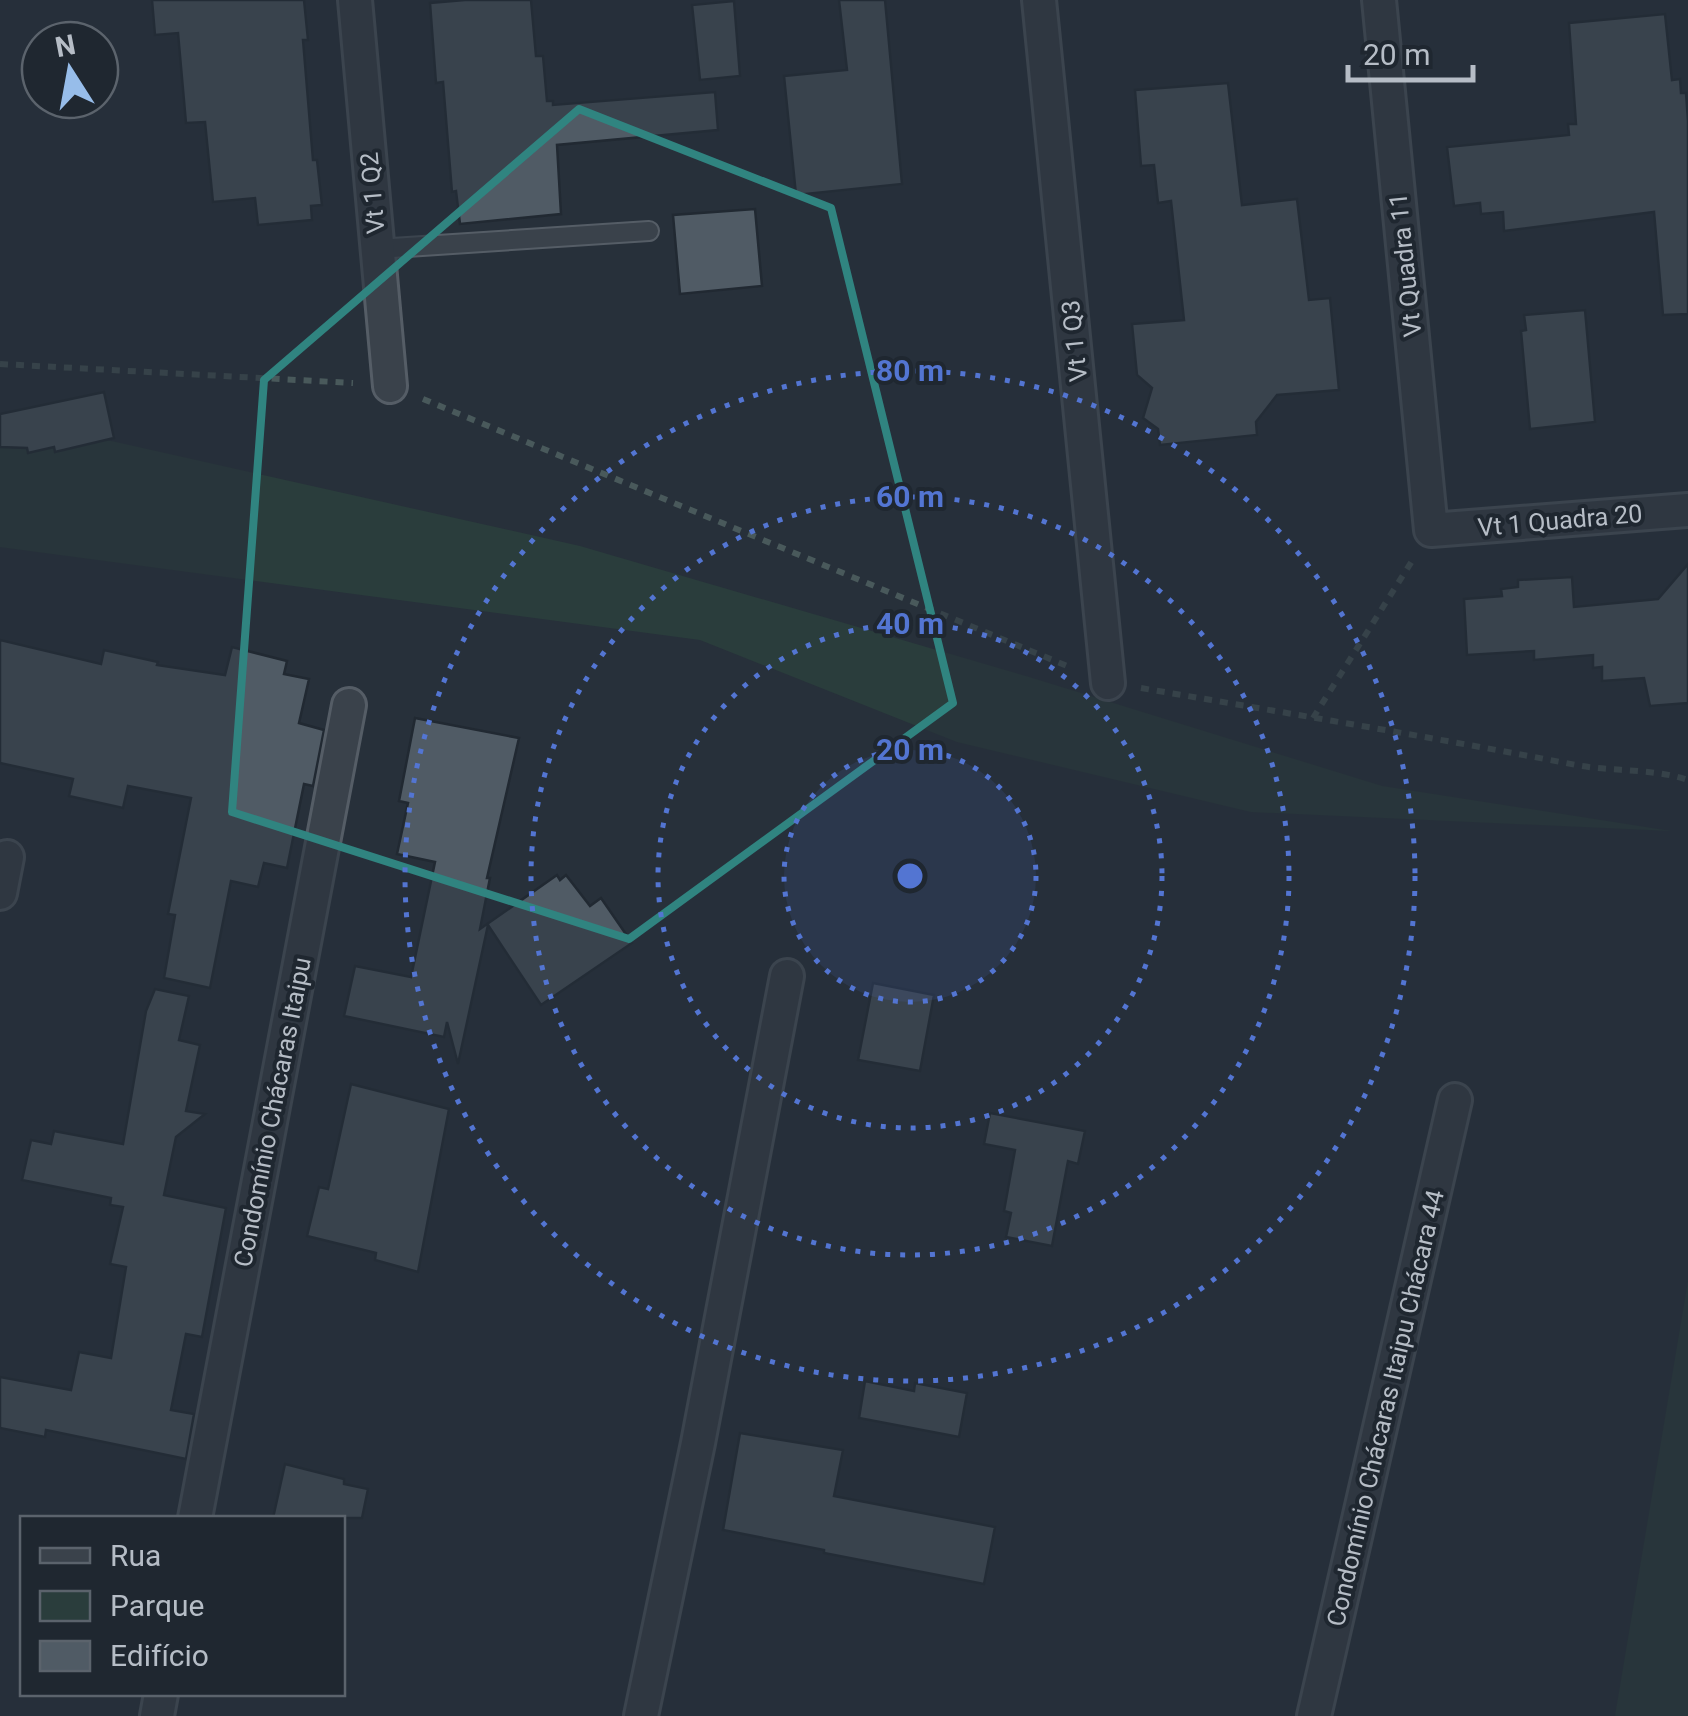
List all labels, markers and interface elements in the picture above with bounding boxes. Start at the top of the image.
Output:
north arrow [20,20,120,120]
scale bar [1348,20,1473,82]
text: N [52,28,78,64]
text: 20 m [1363,37,1430,72]
street label: Vt 1 Q2 [354,151,391,235]
street label: Vt Quadra 11 [1384,191,1427,339]
street label: Vt 1 Q3 [1056,299,1093,383]
text: 80 m [876,353,944,388]
text: 60 m [876,479,944,514]
street label: Vt 1 Quadra 20 [1477,499,1644,542]
text: 40 m [876,606,944,641]
text: 20 m [876,732,944,767]
centre of rings [892,858,928,894]
street label: Condomínio Chácaras Itaipu [228,955,317,1269]
street label: Condomínio Chácaras Itaipu Chácara 44 [1321,1187,1450,1629]
legend [20,1516,345,1696]
text: Rua [110,1538,161,1573]
text: Parque [110,1588,204,1623]
text: Edifício [110,1638,209,1673]

